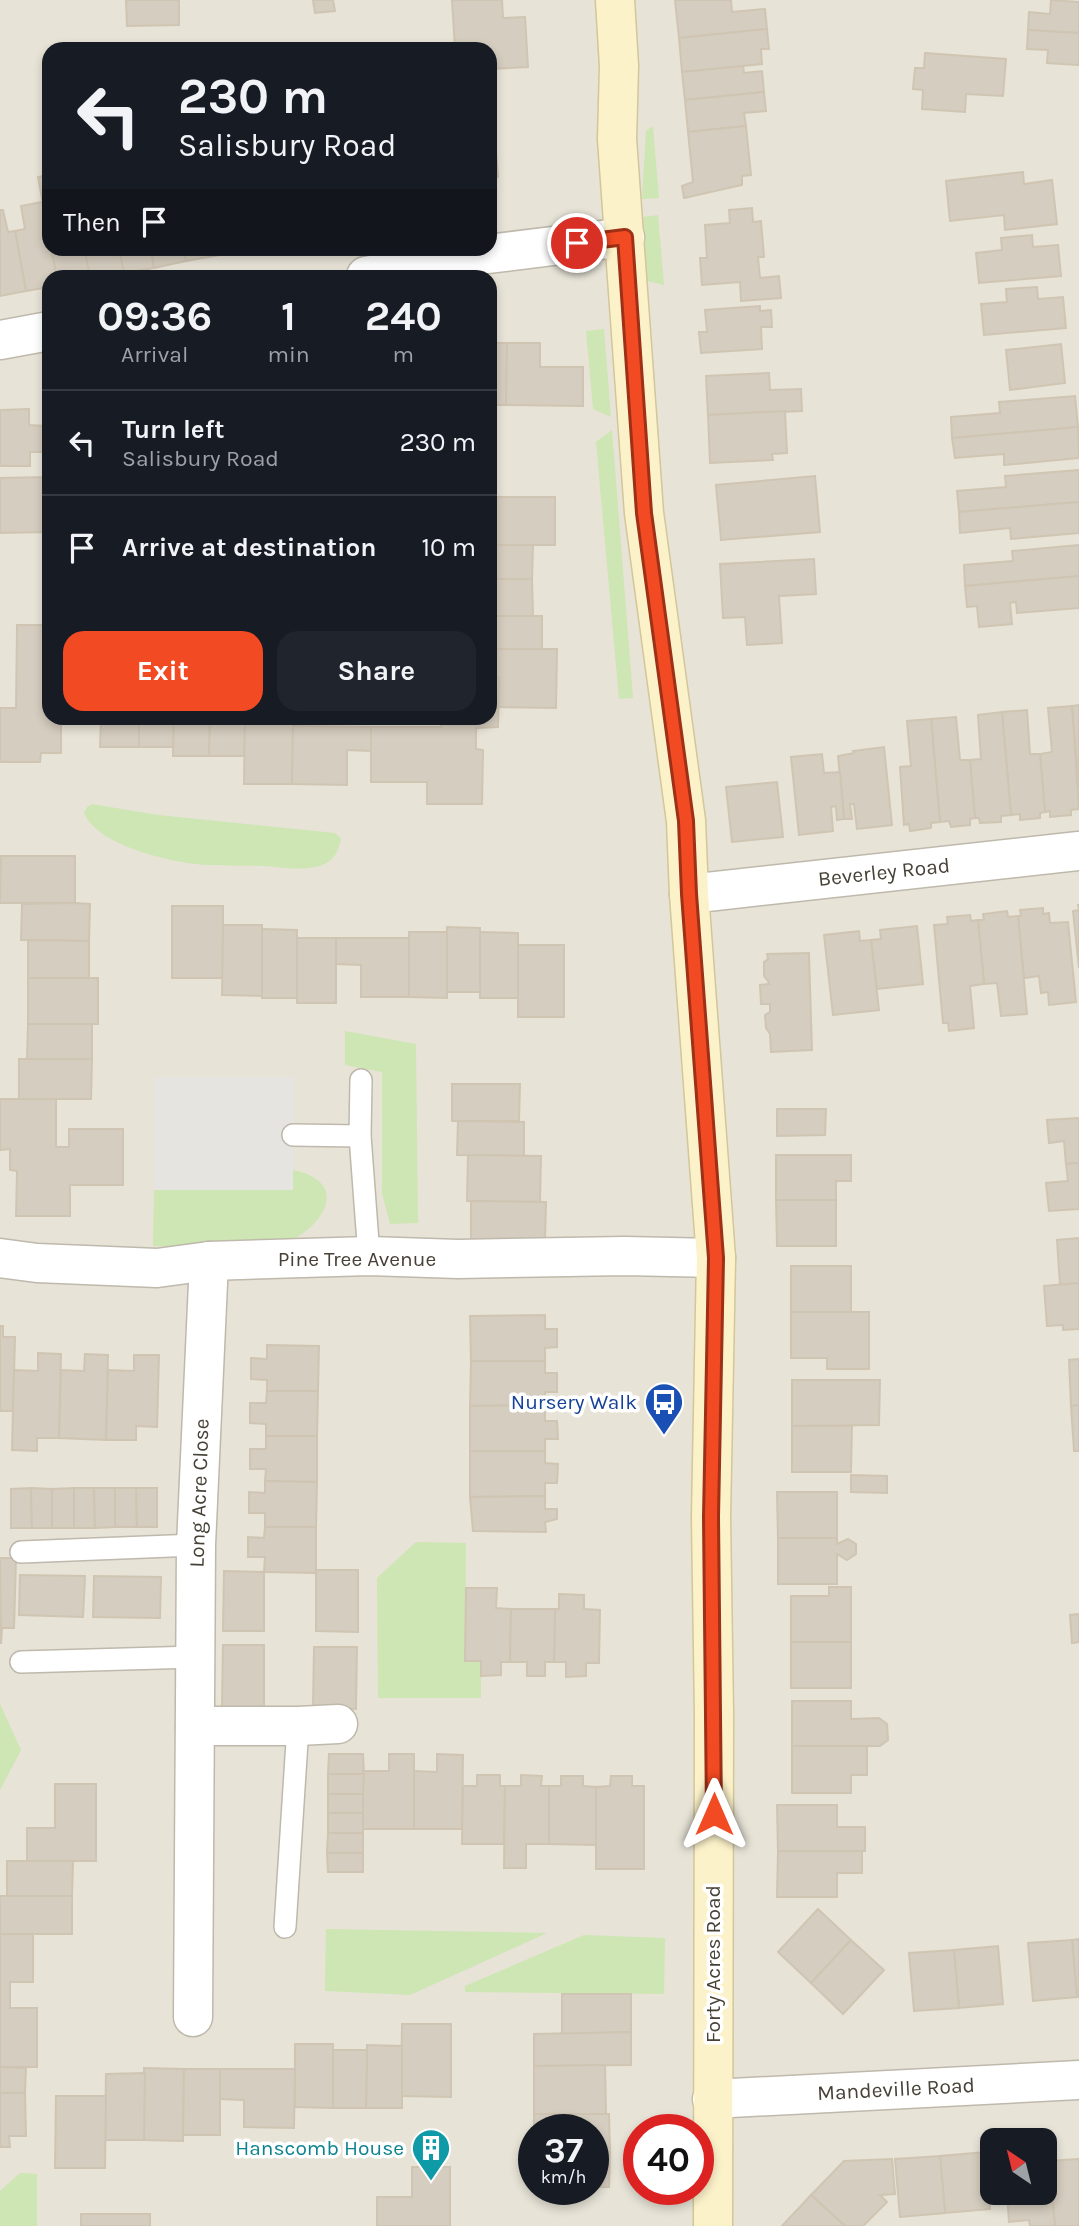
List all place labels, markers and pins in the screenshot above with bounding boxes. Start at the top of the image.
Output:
pin [547,213,607,273]
bus stop icon: Nursery Walk [643,1381,685,1436]
place label: Nursery Walk [511,1390,637,1414]
building icon: Hanscomb House [410,2127,452,2182]
place label: Hanscomb House [235,2136,404,2160]

